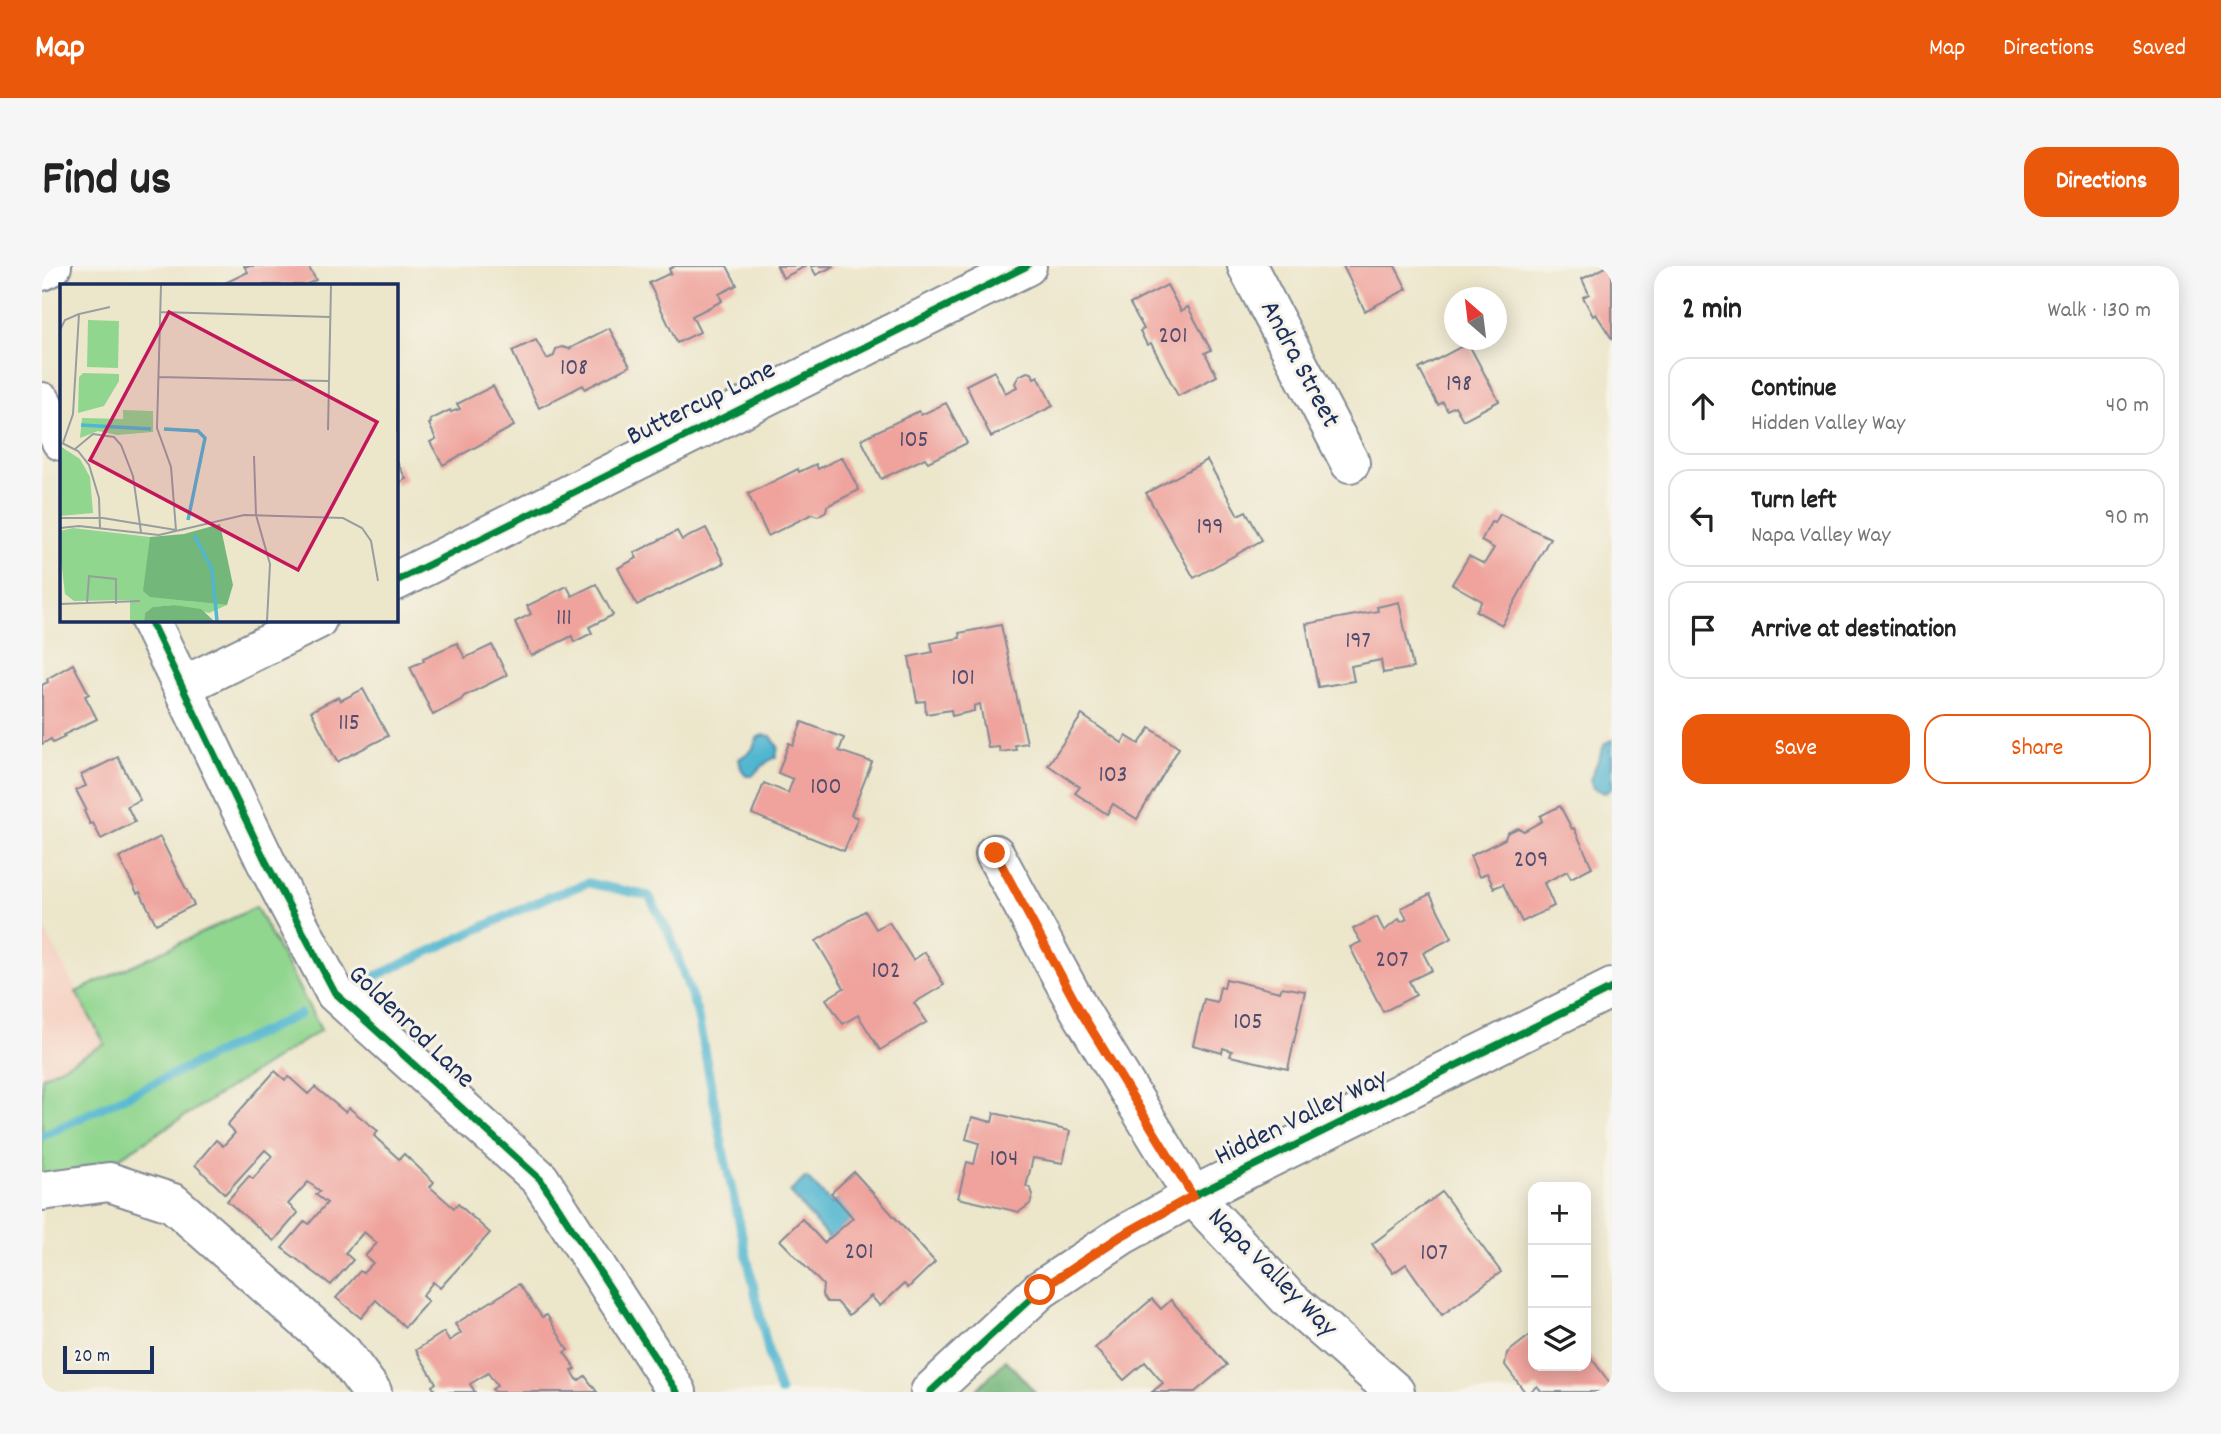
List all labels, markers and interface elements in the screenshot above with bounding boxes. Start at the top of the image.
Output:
text: Map [35,26,85,73]
text: Map [1929,32,1965,66]
text: Directions [2003,32,2094,66]
text: Saved [2132,32,2186,66]
text: Find us [42,147,171,217]
button: Directions [2024,147,2179,217]
inset map [60,284,397,621]
north arrow [1444,287,1507,350]
text: 2 min [1682,290,1742,333]
street label: Andra Street [1248,294,1348,436]
text: Walk · 130 m [2047,295,2151,328]
house number: 201 [1159,320,1187,354]
house number: 108 [560,352,588,386]
street label: Buttercup Lane [621,352,783,458]
house number: 198 [1446,368,1472,402]
text: Continue [1751,371,1836,408]
icon: ahead [1684,387,1722,425]
text: 40 m [2106,390,2149,423]
text: Hidden Valley Way [1751,408,1905,441]
house number: 105 [899,424,929,458]
text: Turn left [1751,483,1837,520]
icon: left [1684,499,1722,537]
text: 90 m [2105,502,2149,535]
house number: 199 [1196,511,1224,545]
text: Napa Valley Way [1751,520,1891,553]
house number: 111 [556,602,572,636]
icon: arrive [1684,611,1722,649]
text: Arrive at destination [1751,612,1956,649]
house number: 197 [1345,625,1371,659]
house number: 101 [951,662,975,696]
house number: 115 [338,707,360,741]
button: Save [1682,714,1910,784]
button: Share [1924,714,2151,784]
house number: 103 [1099,759,1128,793]
house number: 100 [810,771,842,805]
route end [979,837,1010,868]
house number: 209 [1514,844,1548,878]
house number: 207 [1376,944,1408,978]
house number: 102 [872,955,900,989]
street label: Goldenrod Lane [337,957,483,1099]
house number: 105 [1233,1006,1263,1040]
street label: Hidden Valley Way [1209,1060,1396,1178]
house number: 104 [990,1143,1018,1177]
map controls [1528,1182,1591,1371]
button: + [1528,1182,1591,1245]
street label: Napa Valley Way [1197,1200,1346,1349]
house number: 201 [845,1236,873,1270]
house number: 107 [1420,1237,1448,1271]
button: − [1528,1245,1591,1308]
route start [1024,1274,1055,1305]
button: layers [1528,1308,1591,1371]
scale bar [63,1343,154,1375]
text: 20 m [74,1344,110,1371]

